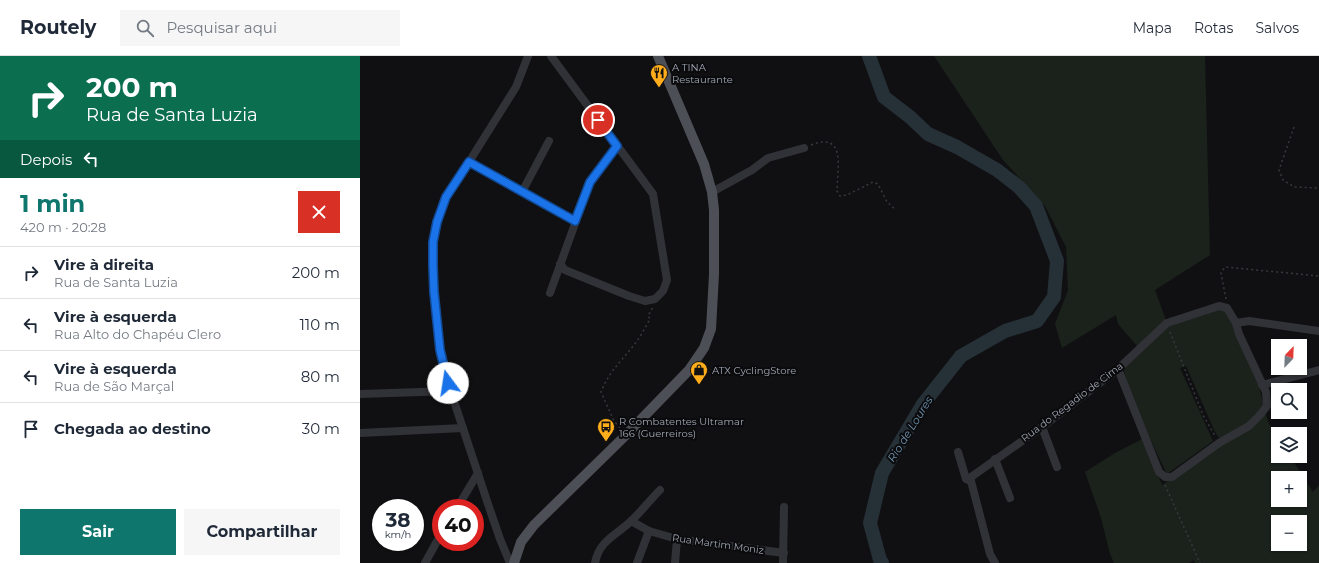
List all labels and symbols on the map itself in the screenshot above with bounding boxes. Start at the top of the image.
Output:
place label: A TINA Restaurante [672,61,733,86]
restaurant icon: A TINA Restaurante [649,63,669,88]
pin [581,103,615,137]
north arrow [1271,339,1307,375]
street label: Rua do Regadio de Cima [1018,359,1126,445]
shop icon: ATX CyclingStore [689,360,709,385]
position arrow [427,362,469,404]
place label: ATX CyclingStore [712,364,796,377]
water label: Rio de Loures [884,393,936,464]
place label: R Combatentes Ultramar 166 (Guerreiros) [619,415,744,440]
bus stop icon: R Combatentes Ultramar 166 (Guerreiros) [596,417,616,442]
speed limit sign: 40 [432,499,484,551]
street label: Rua Martim Moniz [671,531,765,557]

